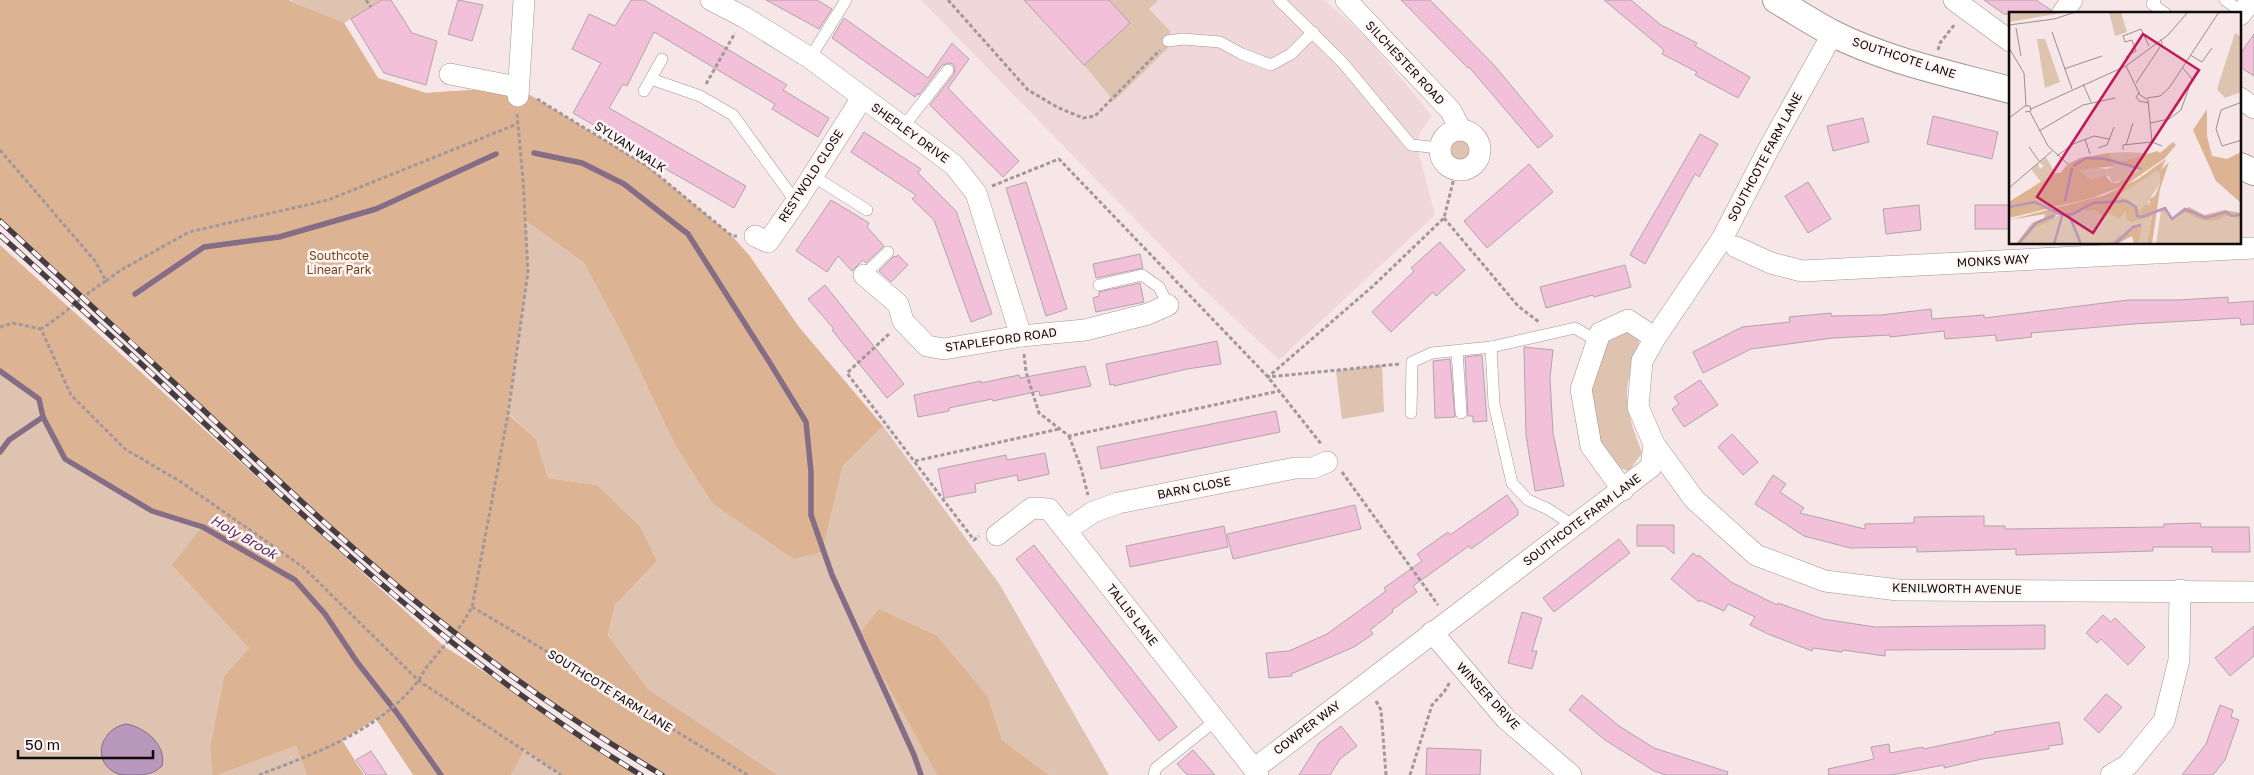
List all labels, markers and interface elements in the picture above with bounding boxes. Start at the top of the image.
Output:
inset map [2009,12,2242,245]
street label: SILCHESTER ROAD [1363,18,1448,108]
street label: SOUTHCOTE LANE [1850,34,1958,81]
street label: SOUTHCOTE FARM LANE [1724,90,1805,224]
street label: SHEPLEY DRIVE [868,99,952,166]
street label: SYLVAN WALK [592,118,669,175]
street label: RESTWOLD CLOSE [775,126,846,225]
park label: Southcote Linear Park [307,248,372,277]
street label: MONKS WAY [1956,251,2030,270]
street label: STAPLEFORD ROAD [944,324,1058,355]
street label: SOUTHCOTE FARM LANE [1520,470,1644,569]
street label: BARN CLOSE [1156,473,1232,502]
water label: Holy Brook [208,511,282,563]
street label: KENILWORTH AVENUE [1892,580,2022,597]
street label: TALLIS LANE [1104,581,1161,649]
street label: SOUTHCOTE FARM LANE [545,646,675,735]
street label: WINSER DRIVE [1453,659,1523,732]
street label: COWPER WAY [1270,697,1343,758]
scale bar [18,728,152,760]
text: 50 m [25,735,60,753]

